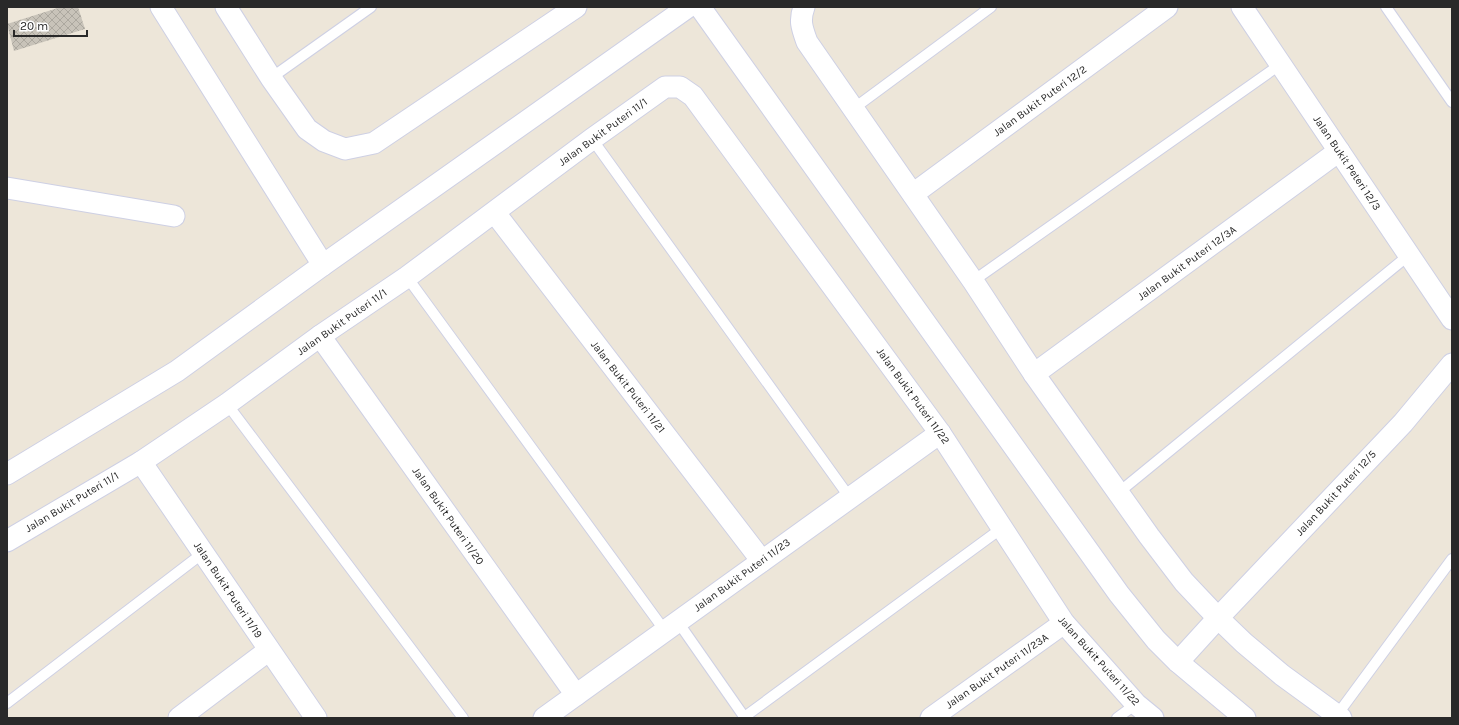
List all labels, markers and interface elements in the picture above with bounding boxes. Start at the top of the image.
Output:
scale bar [14,12,87,38]
text: 20 m [20,19,48,33]
street label: Jalan Bukit Puteri 12/2 [991,63,1089,139]
street label: Jalan Bukit Puteri 11/1 [556,95,650,169]
street label: Jalan Bukit Peteri 12/3 [1311,113,1383,213]
street label: Jalan Bukit Puteri 12/3A [1135,222,1239,303]
street label: Jalan Bukit Puteri 11/1 [295,286,389,358]
street label: Jalan Bukit Puteri 11/21 [588,338,668,436]
street label: Jalan Bukit Puteri 11/22 [874,345,952,447]
street label: Jalan Bukit Puteri 12/5 [1293,448,1379,538]
street label: Jalan Bukit Puteri 11/20 [409,465,487,567]
street label: Jalan Bukit Puteri 11/1 [23,469,121,535]
street label: Jalan Bukit Puteri 11/23 [691,536,793,614]
street label: Jalan Bukit Puteri 11/19 [191,540,265,640]
street label: Jalan Bukit Puteri 11/22 [1055,614,1143,708]
street label: Jalan Bukit Puteri 11/23A [943,630,1051,711]

